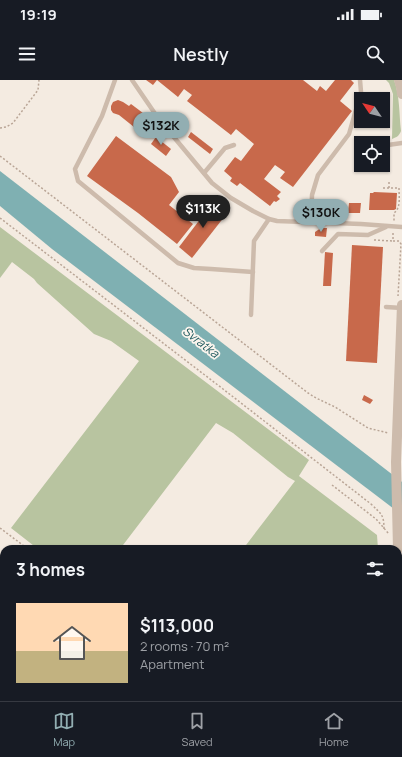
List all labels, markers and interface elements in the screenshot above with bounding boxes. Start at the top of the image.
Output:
text: 19:19 [20,4,57,25]
text: Nestly [173,42,229,66]
icon: menu [16,43,38,65]
icon: search [364,43,386,65]
north arrow [354,92,390,128]
map controls [354,92,390,172]
pin: $132K [133,112,189,146]
text: $132K [142,116,180,134]
button: locate [354,136,390,172]
pin: $113K [175,195,231,229]
text: $113K [185,199,221,217]
pin: $130K [293,199,349,233]
text: $130K [302,203,340,221]
water label: Svratka [179,322,224,362]
text: 3 homes [16,558,85,581]
icon: filters [364,558,386,580]
text: $113,000 [140,614,214,637]
icon: home [48,619,96,667]
text: 2 rooms · 70 m² [140,637,229,655]
text: Apartment [140,655,204,673]
tab: Map [53,710,75,749]
tab: Saved [182,710,213,749]
tab: Home [319,710,349,749]

